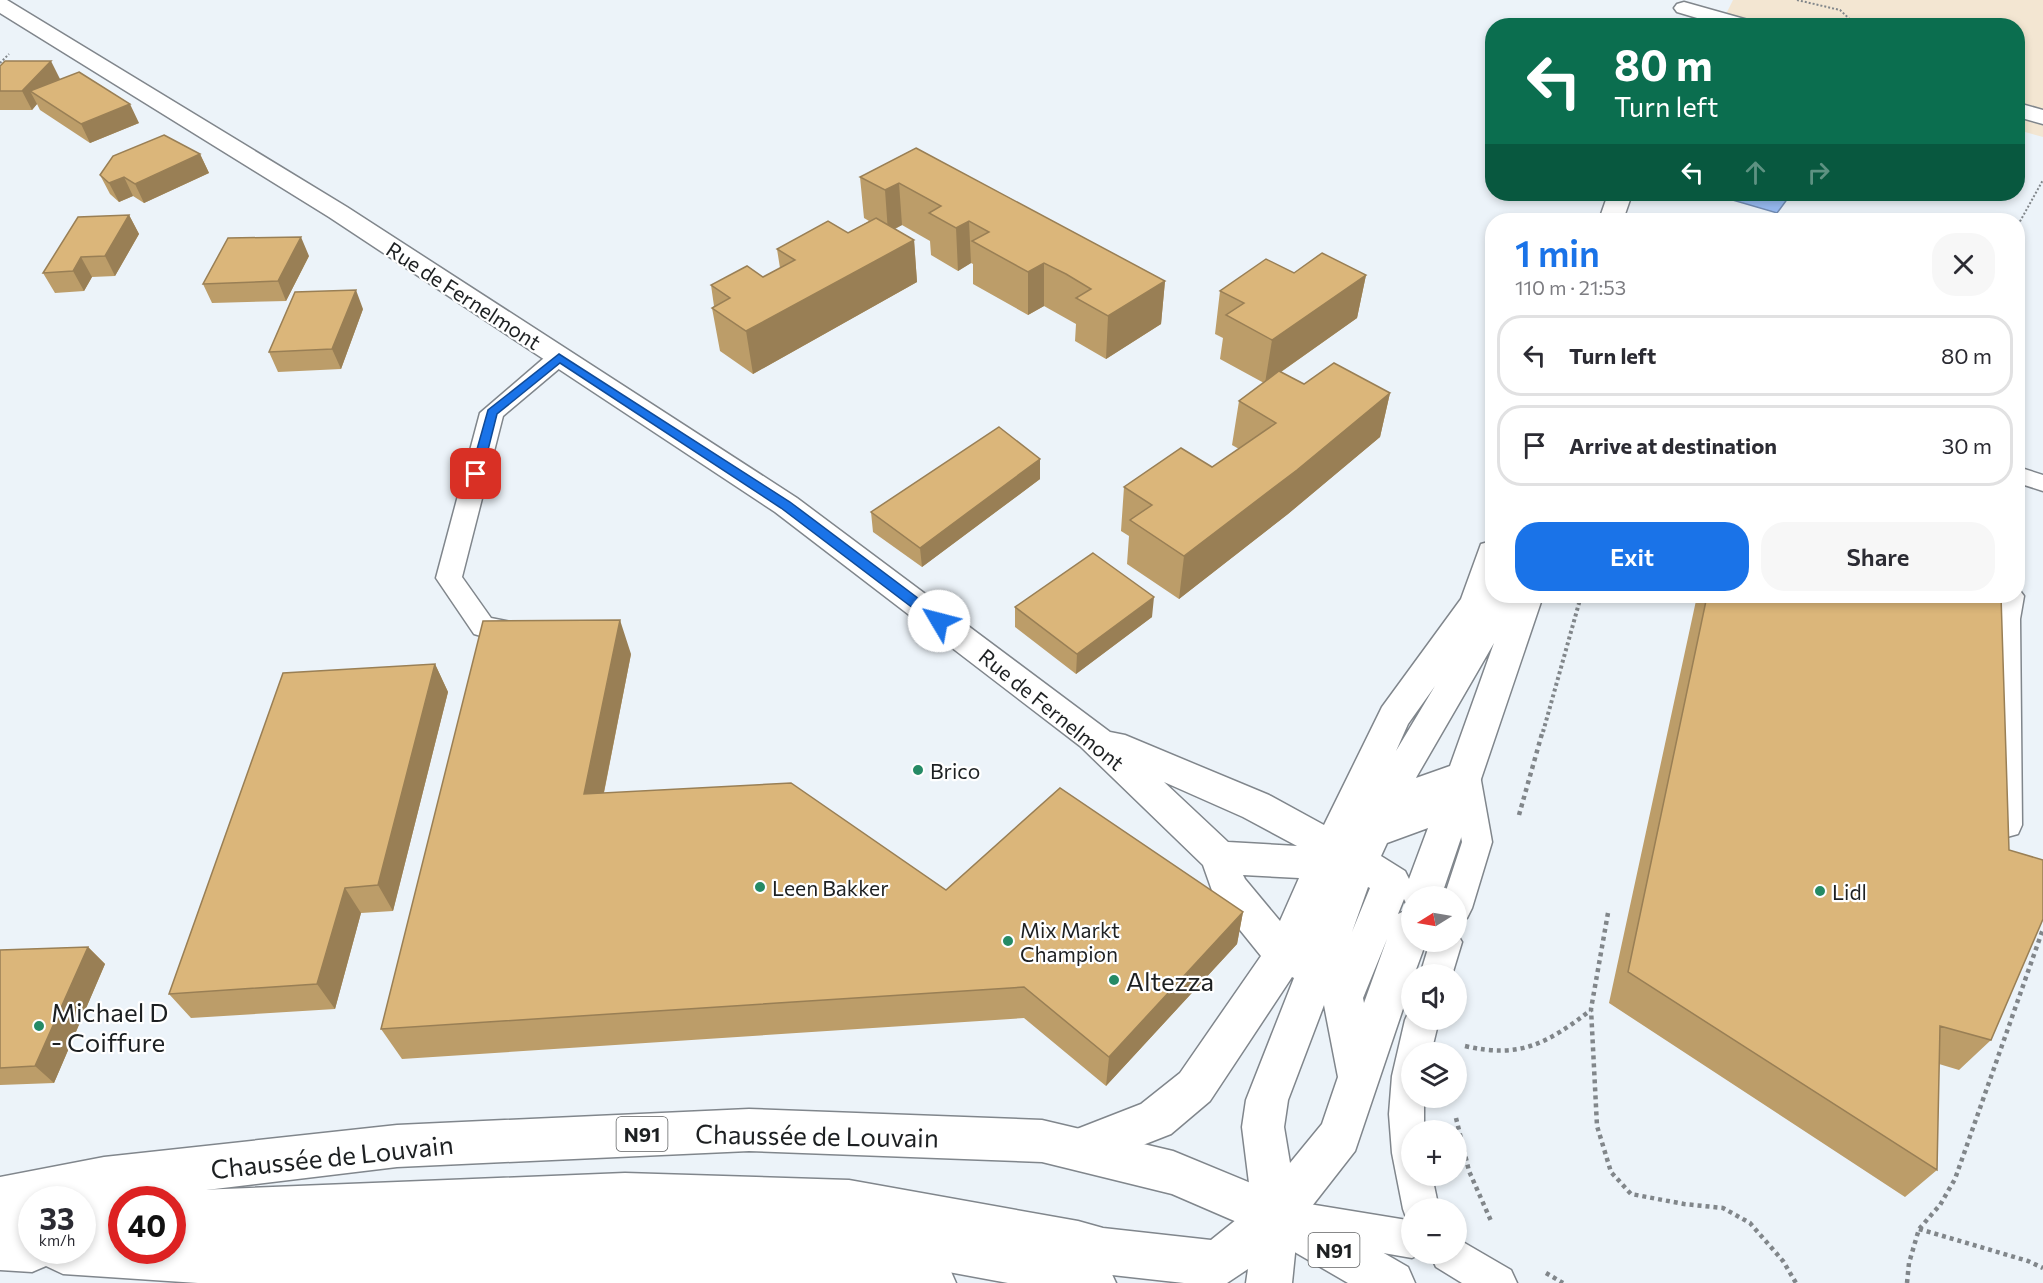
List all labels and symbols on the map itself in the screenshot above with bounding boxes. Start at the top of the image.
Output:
street label: Rue de Fernelmont [382,236,546,354]
pin [450,448,501,499]
position arrow [907,589,971,653]
street label: Rue de Fernelmont [975,643,1129,775]
place label: Brico [930,758,980,783]
marker: Brico [911,763,925,777]
place label: Leen Bakker [772,875,889,900]
place label: Lidl [1832,879,1867,904]
marker: Leen Bakker [753,880,767,894]
marker: Lidl [1813,884,1827,898]
north arrow [1401,886,1467,952]
place label: Mix Markt Champion [1020,917,1120,966]
marker: Mix Markt Champion [1001,934,1015,948]
place label: Altezza [1126,965,1214,996]
marker: Altezza [1107,973,1121,987]
place label: Michael D - Coiffure [51,996,168,1057]
marker: Michael D - Coiffure [32,1019,46,1033]
road number: N91 [616,1117,668,1151]
street label: Chaussée de Louvain [695,1117,939,1153]
street label: Chaussée de Louvain [209,1128,455,1184]
speed limit sign: 40 [108,1186,186,1264]
road number: N91 [1308,1233,1360,1267]

